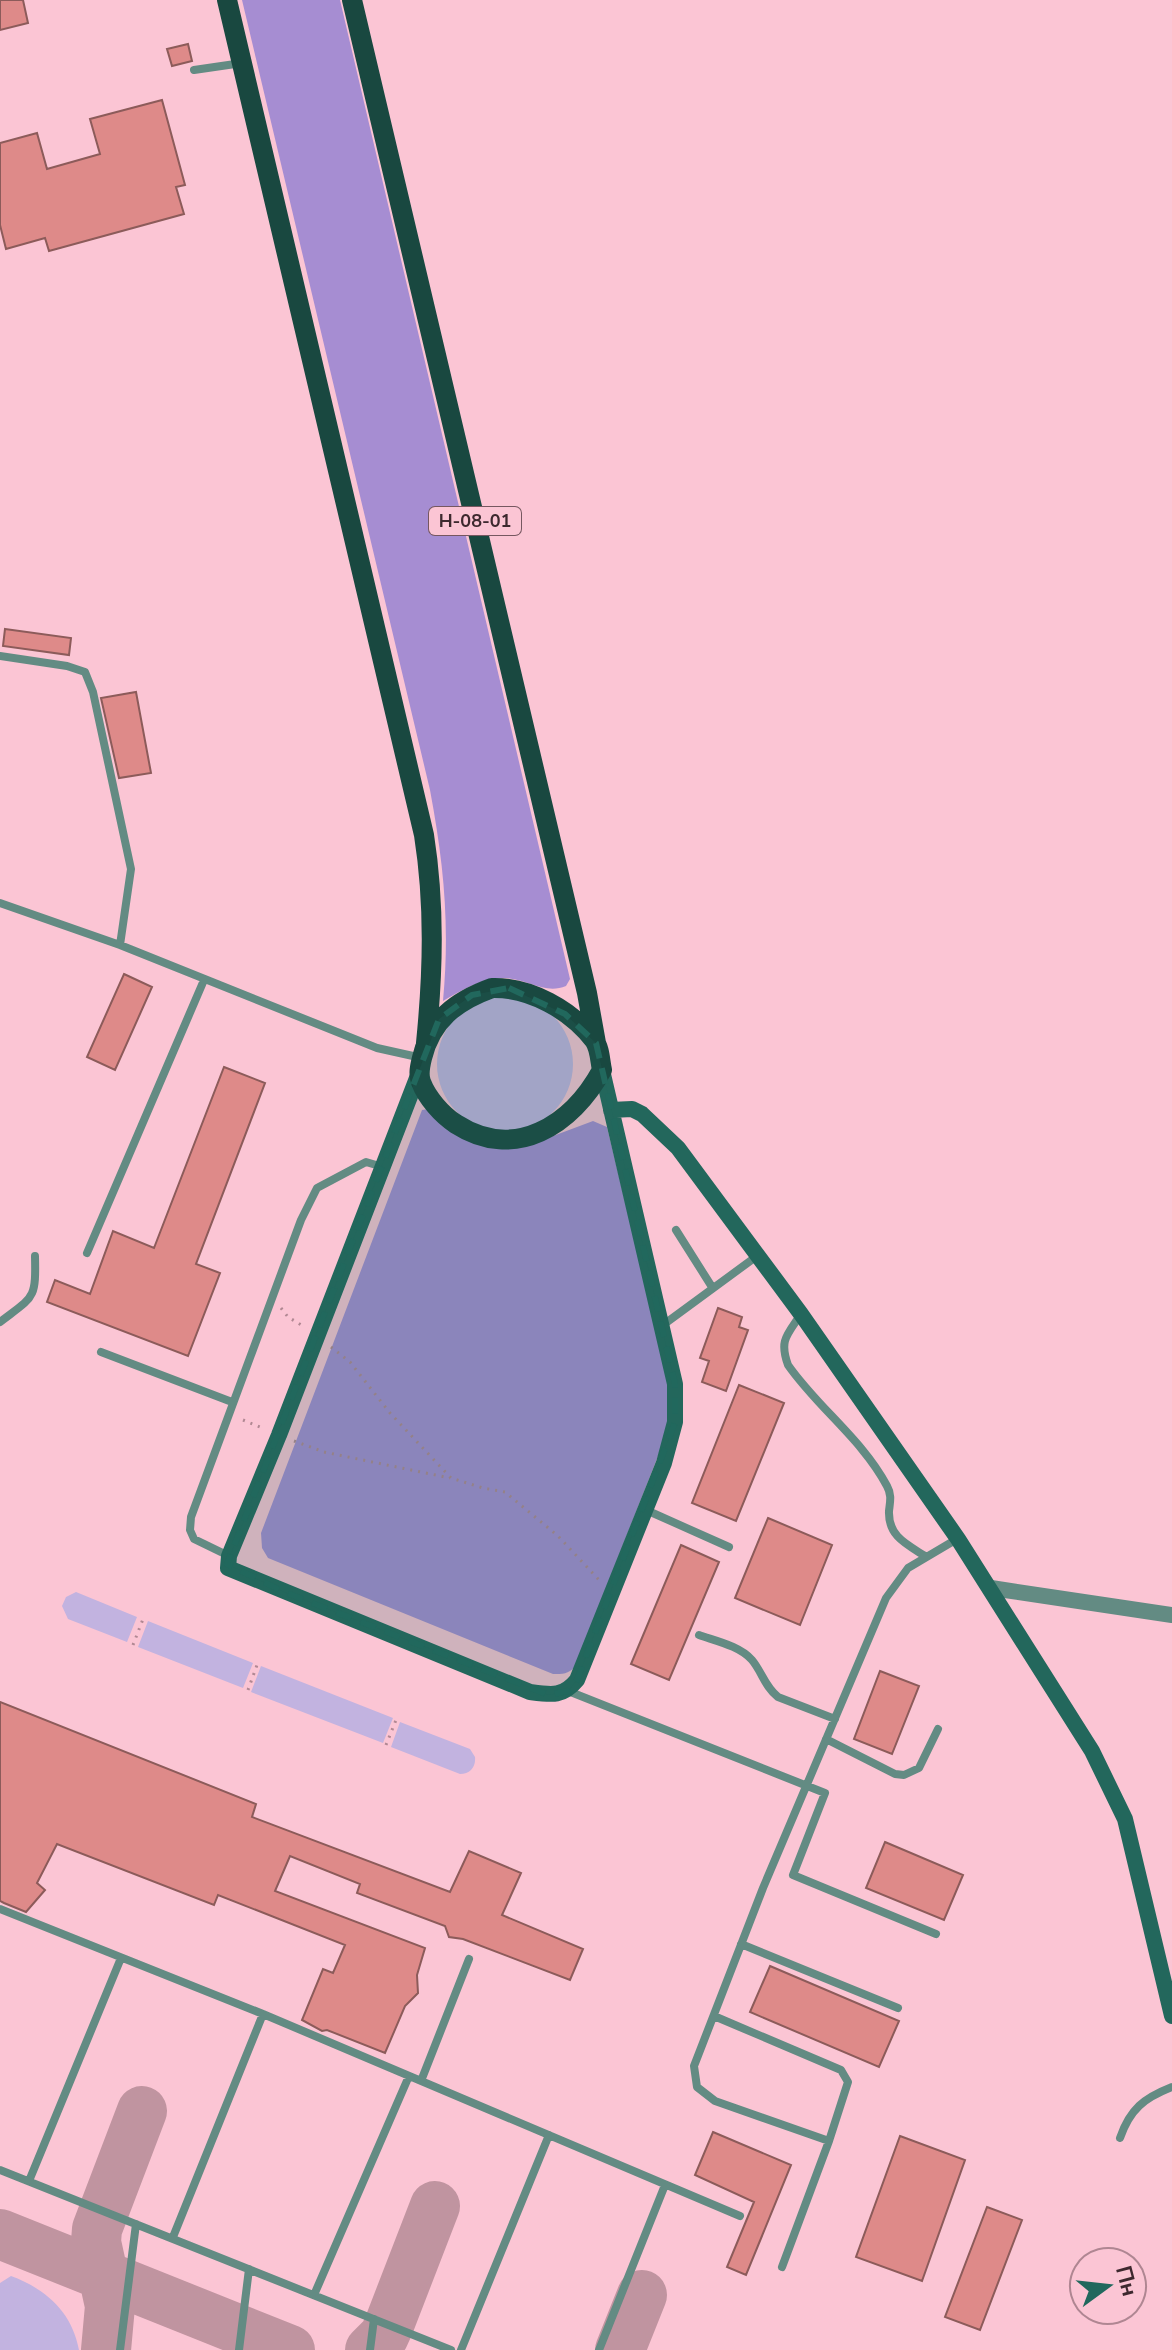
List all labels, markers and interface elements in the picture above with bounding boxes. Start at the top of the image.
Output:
road number: Н-08-01 [429,507,521,535]
north arrow [1068,2246,1148,2326]
text: Пн [1108,2263,1145,2300]

